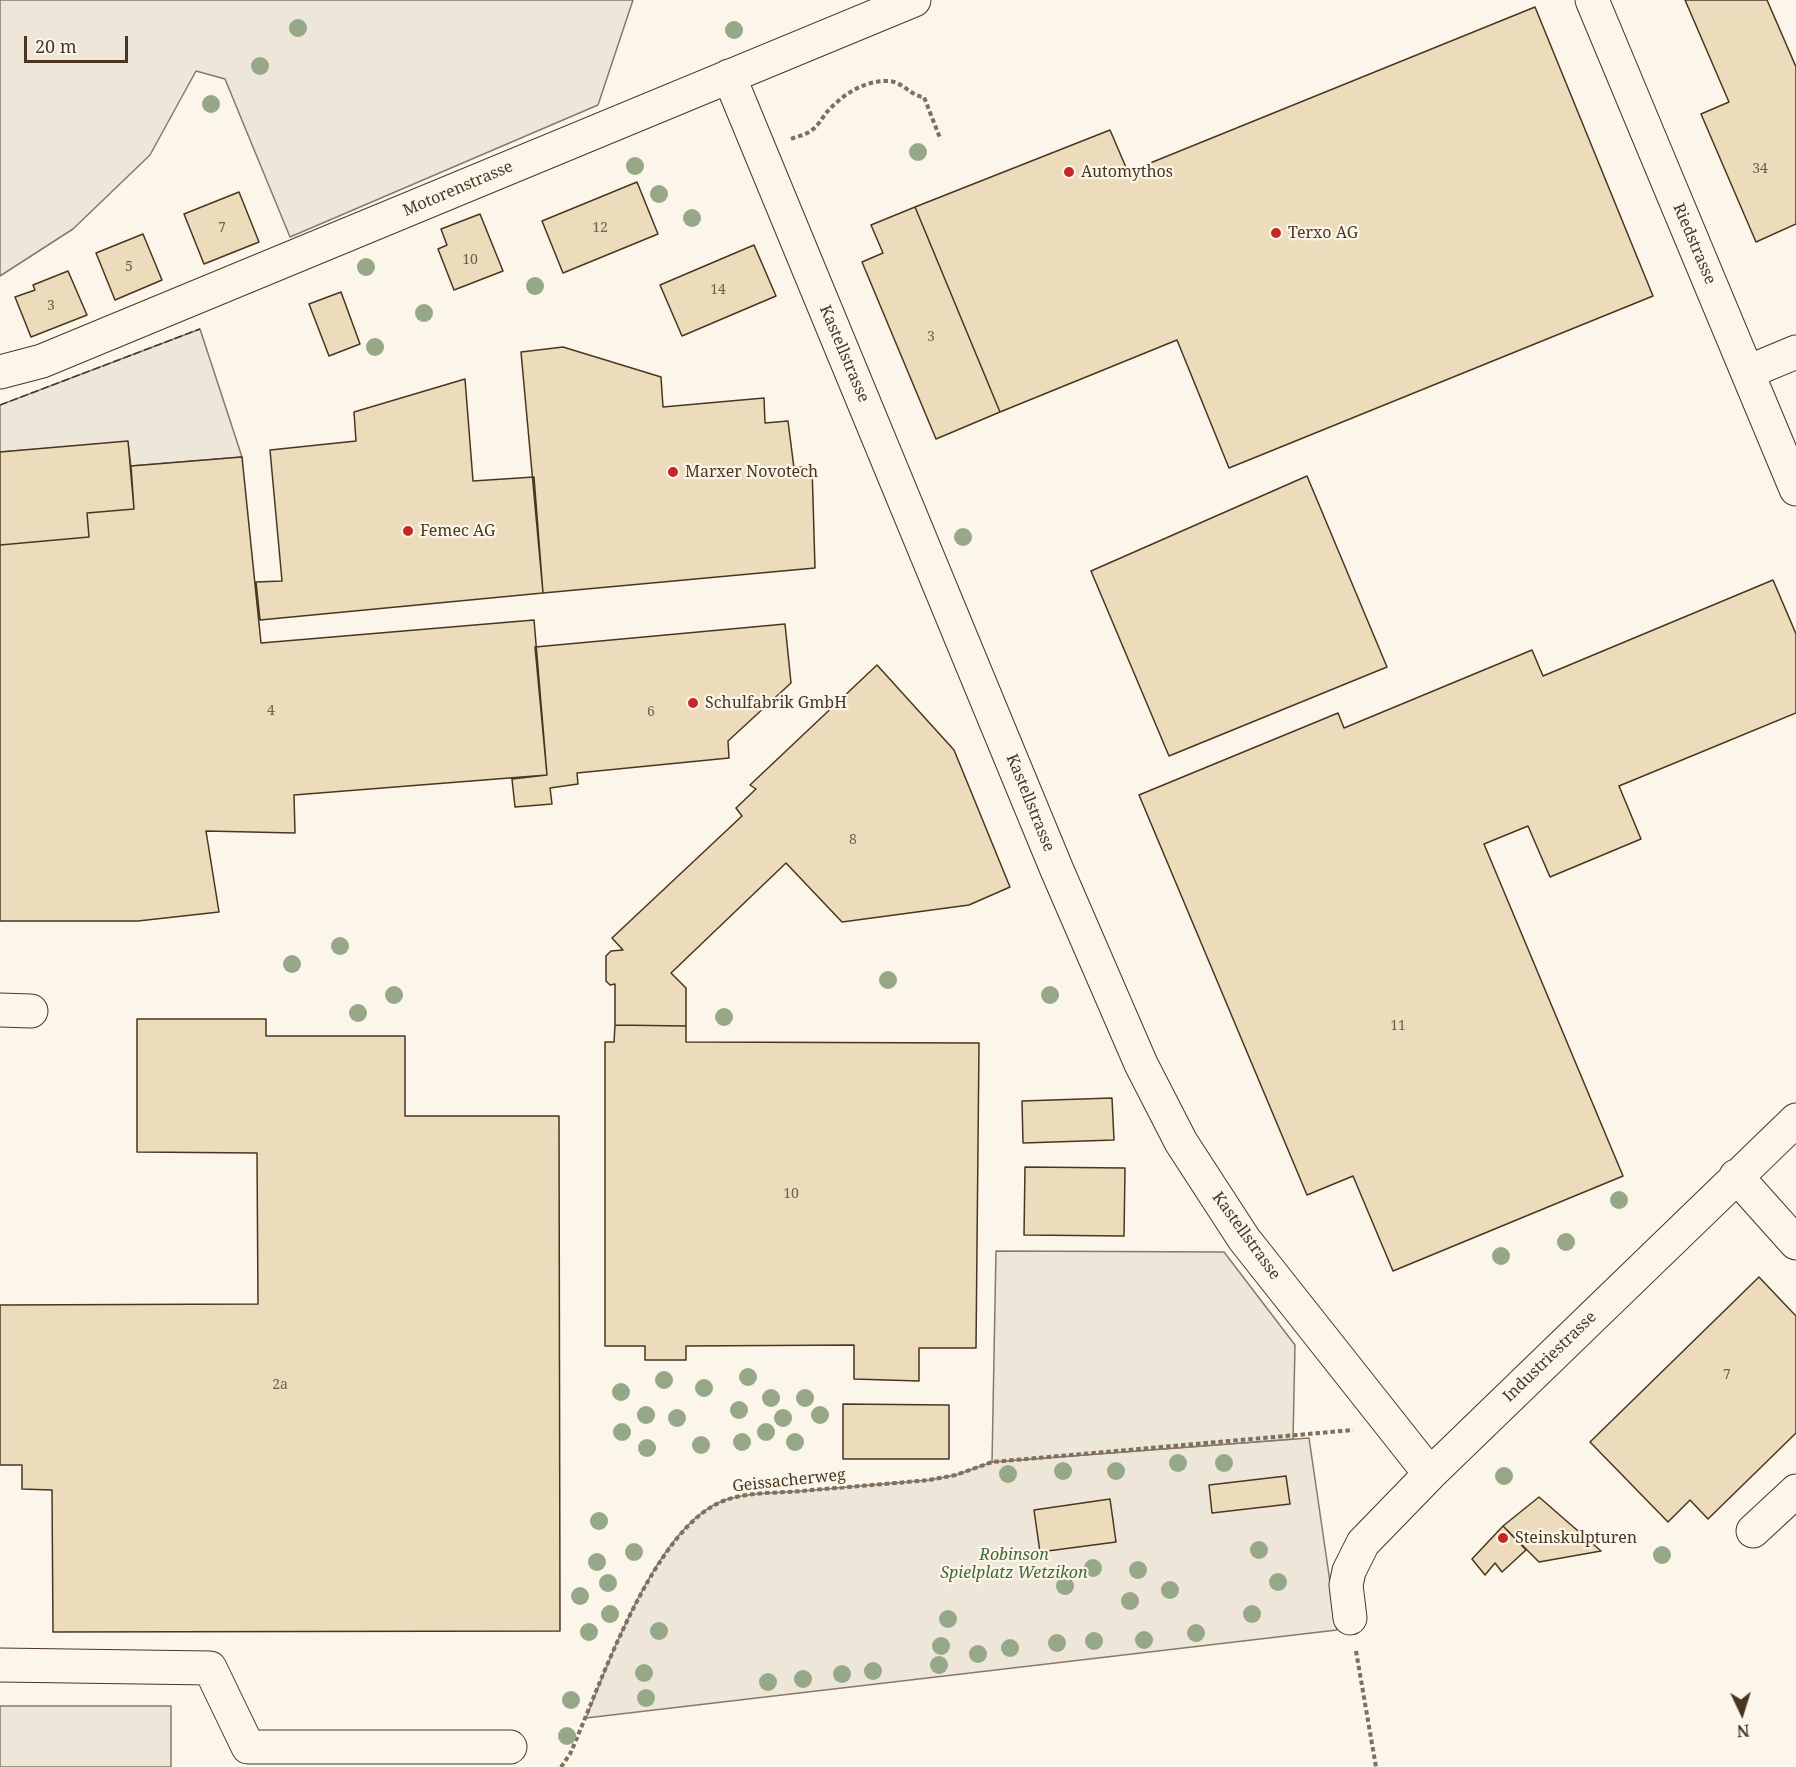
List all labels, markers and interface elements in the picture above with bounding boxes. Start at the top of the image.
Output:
scale bar [27,24,130,62]
text: 20 m [35,34,77,58]
street label: Motorenstrasse [400,157,516,221]
house number: 34 [1752,161,1768,177]
place label: Automythos [1081,162,1173,182]
marker: Automythos [1062,165,1076,179]
street label: Riedstrasse [1668,201,1720,287]
house number: 7 [218,220,226,236]
house number: 12 [592,220,608,236]
place label: Terxo AG [1288,223,1358,243]
marker: Terxo AG [1269,226,1283,240]
house number: 10 [462,252,478,268]
house number: 5 [125,259,133,275]
house number: 14 [710,282,726,298]
house number: 3 [47,298,55,314]
street label: Kastellstrasse [815,303,873,405]
house number: 3 [927,329,935,345]
place label: Marxer Novotech [685,462,818,482]
marker: Marxer Novotech [666,465,680,479]
place label: Femec AG [420,521,495,541]
marker: Femec AG [401,524,415,538]
place label: Schulfabrik GmbH [705,693,847,713]
marker: Schulfabrik GmbH [686,696,700,710]
house number: 4 [267,703,275,719]
house number: 6 [647,704,655,720]
street label: Kastellstrasse [1002,751,1058,855]
house number: 8 [849,832,857,848]
house number: 11 [1390,1018,1406,1034]
house number: 10 [783,1186,799,1202]
street label: Kastellstrasse [1208,1188,1284,1284]
street label: Industriestrasse [1499,1308,1601,1406]
house number: 7 [1723,1367,1731,1383]
house number: 2a [272,1377,288,1393]
street label: Geissacherweg [731,1466,847,1496]
place label: Steinskulpturen [1515,1528,1637,1548]
marker: Steinskulpturen [1496,1531,1510,1545]
park label: Robinson Spielplatz Wetzikon [940,1545,1088,1583]
north arrow [1712,1683,1772,1743]
text: N [1736,1720,1750,1742]

